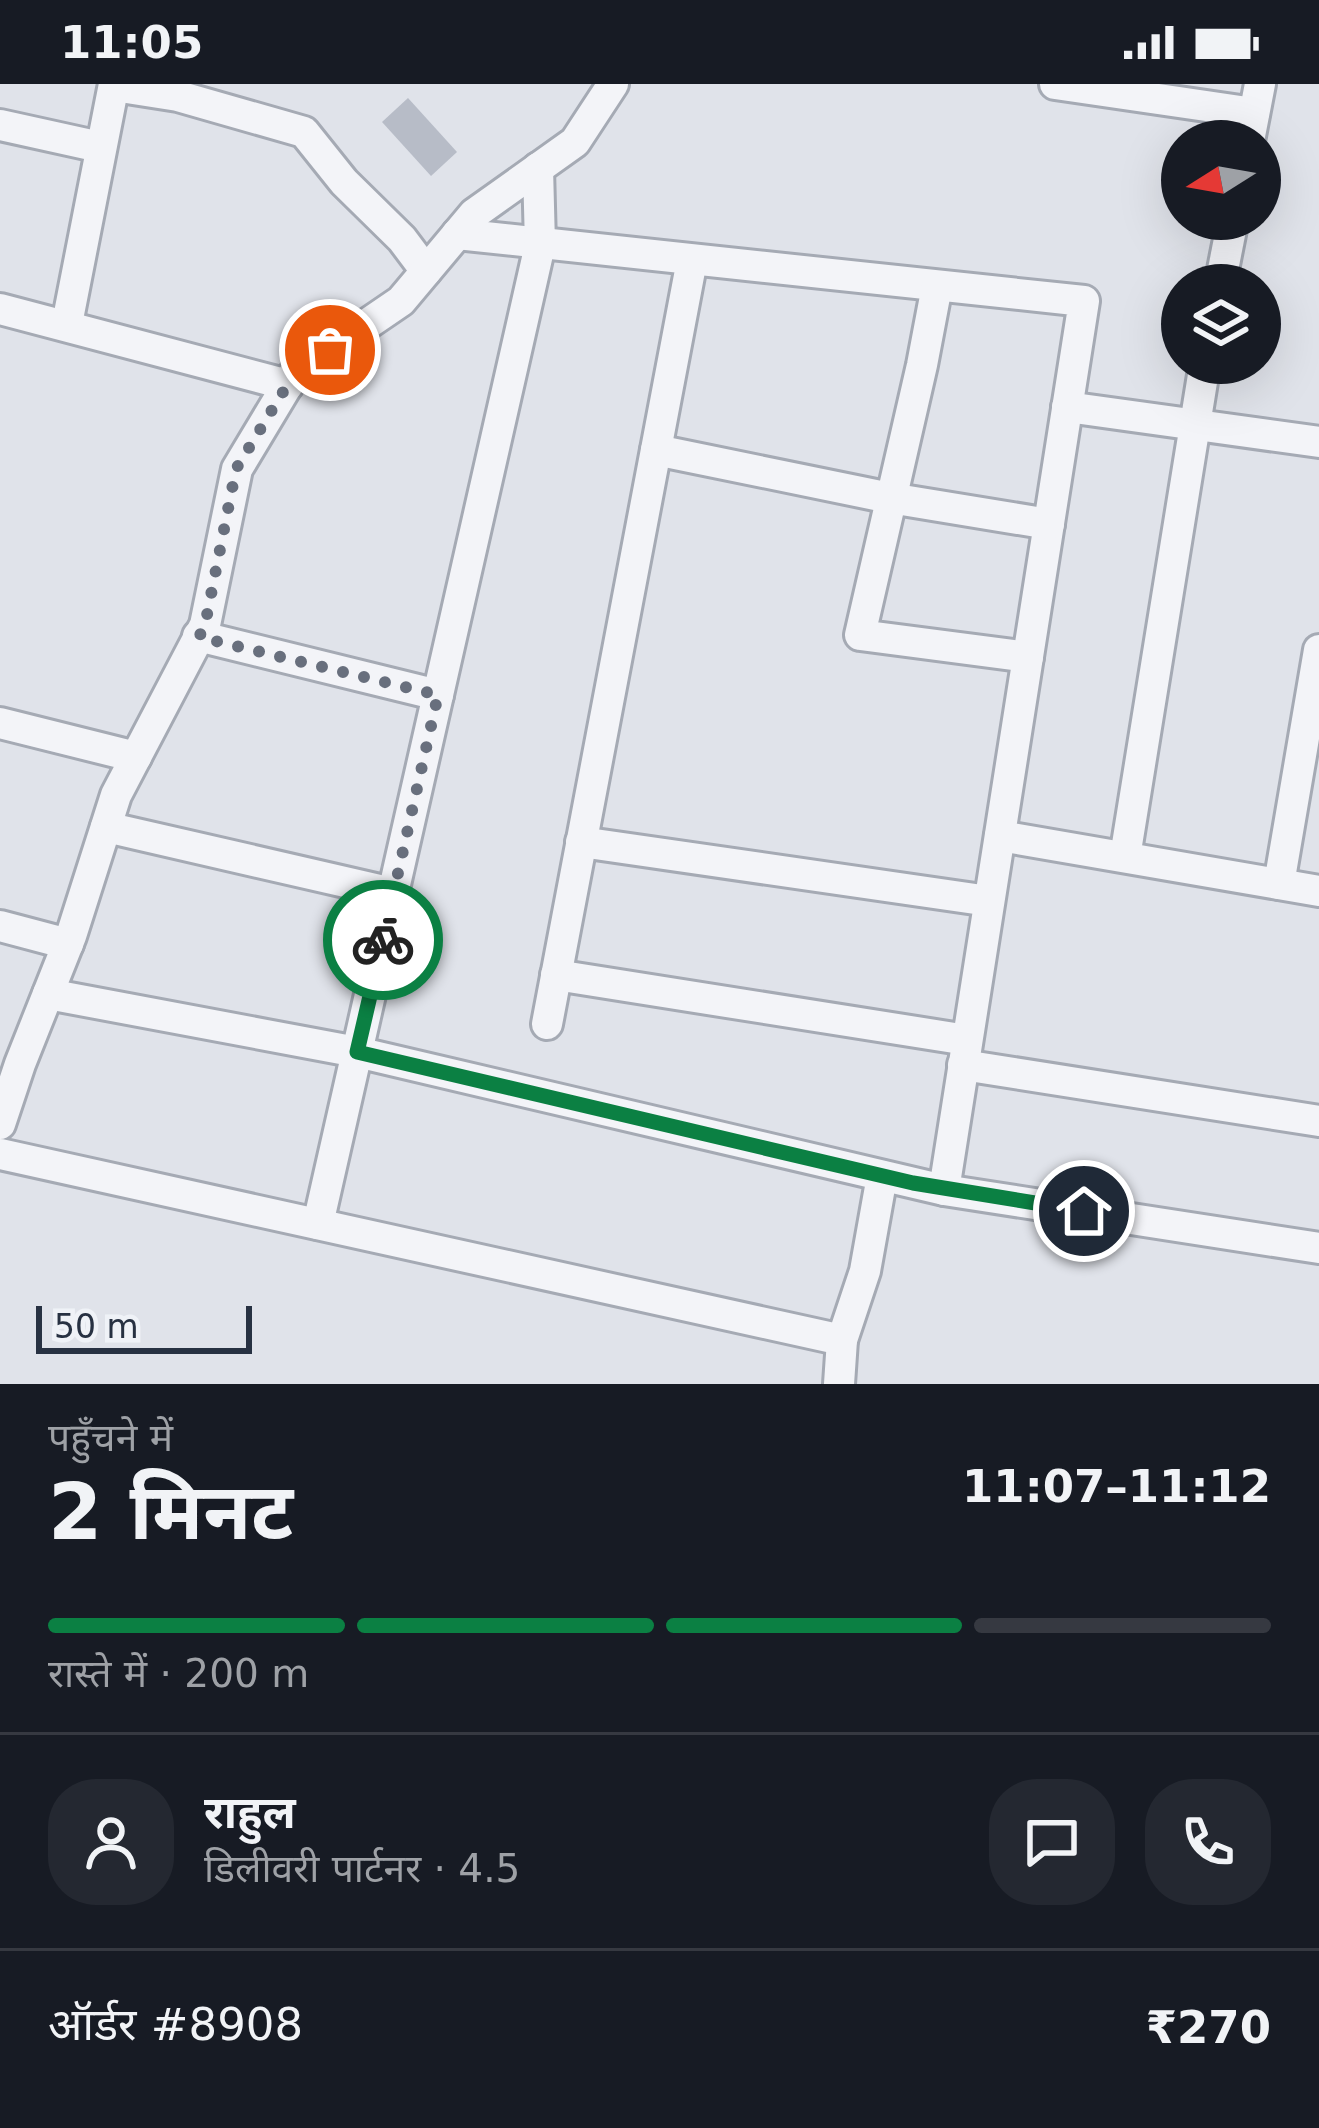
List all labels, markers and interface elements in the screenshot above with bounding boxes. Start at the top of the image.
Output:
text: 11:05 [60,16,203,69]
north arrow [1161,120,1281,240]
map controls [1161,120,1281,384]
button: layers [1161,264,1281,384]
pin [279,299,381,401]
icon: bag [297,317,363,383]
courier [323,880,443,1000]
icon: bike [350,907,416,973]
pin [1033,1160,1135,1262]
icon: home [1051,1178,1117,1244]
scale bar [36,1300,252,1353]
text: 50 m [54,1307,139,1346]
text: पहुँचने में [48,1415,173,1460]
text: 11:07–11:12 [962,1460,1271,1513]
text: 2 मिनट [48,1467,293,1557]
text: रास्ते में · 200 m [48,1651,309,1696]
button: person [48,1779,174,1905]
button: chat [989,1779,1115,1905]
button: phone [1145,1779,1271,1905]
text: राहुल [204,1786,296,1839]
text: डिलीवरी पार्टनर · 4.5 [204,1846,520,1891]
text: ऑर्डर #8908 [48,1998,303,2051]
text: ₹270 [1146,2001,1271,2054]

